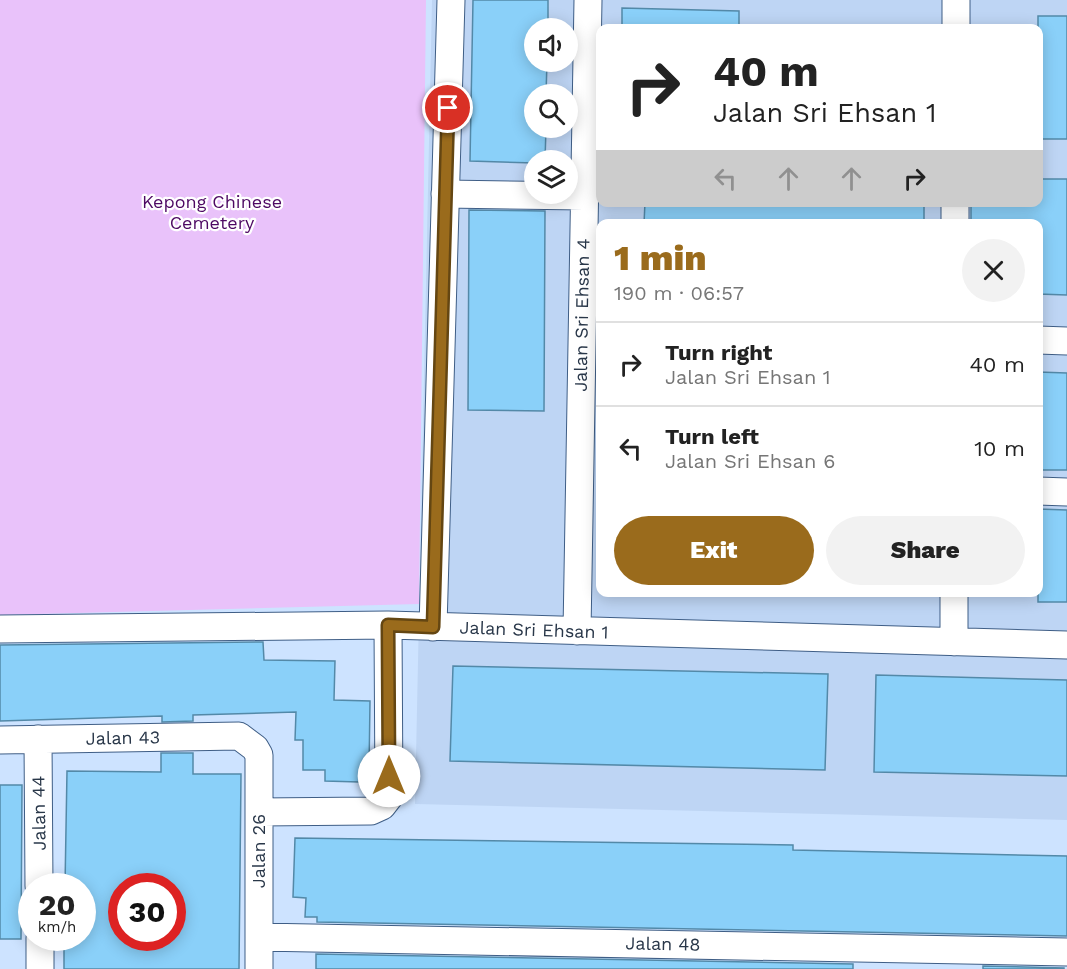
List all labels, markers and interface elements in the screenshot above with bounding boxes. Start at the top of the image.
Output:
map controls [524,18,578,204]
button: sound [524,18,578,72]
text: 40 m [713,47,819,96]
icon: right [614,48,692,126]
pin [422,82,473,133]
button: search [524,84,578,138]
icon: arrive [431,91,464,124]
text: Jalan Sri Ehsan 1 [713,97,936,129]
button: layers [524,150,578,204]
icon: left [709,162,742,195]
icon: ahead [772,162,805,195]
icon: ahead [835,162,868,195]
icon: right [898,162,931,195]
park label: Kepong Chinese Cemetery [142,191,282,233]
text: 1 min [614,237,707,279]
street label: Jalan Sri Ehsan 4 [570,238,593,392]
button: close [962,239,1025,302]
text: 190 m · 06:57 [614,281,744,305]
text: Turn right [665,340,772,365]
icon: right [614,348,647,381]
text: 40 m [969,352,1025,377]
text: Jalan Sri Ehsan 1 [665,365,831,389]
text: Turn left [665,424,759,449]
icon: left [614,432,647,465]
text: 10 m [974,436,1025,461]
text: Jalan Sri Ehsan 6 [665,449,835,473]
button: Exit [614,516,814,585]
button: Share [826,516,1025,585]
street label: Jalan Sri Ehsan 1 [459,616,609,643]
street label: Jalan 43 [86,726,160,749]
position arrow [357,744,421,808]
street label: Jalan 44 [27,775,50,851]
street label: Jalan 26 [248,814,269,888]
speed limit sign: 30 [108,873,186,951]
text: 20 [38,887,76,922]
text: km/h [38,918,76,936]
street label: Jalan 48 [625,932,701,955]

